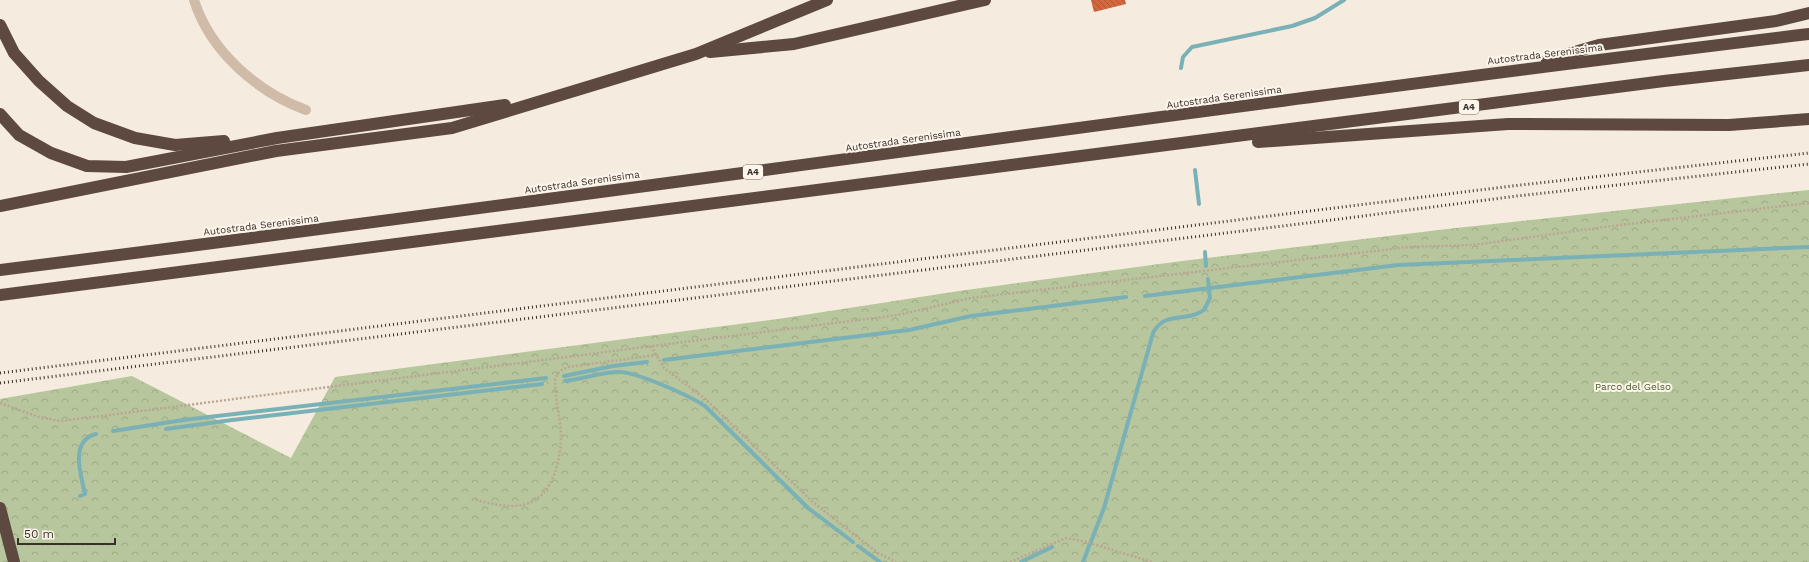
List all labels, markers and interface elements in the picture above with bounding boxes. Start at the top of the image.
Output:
street label: Autostrada Serenissima [1487,41,1604,67]
street label: Autostrada Serenissima [1166,83,1283,111]
road number: A4 [1459,100,1479,114]
street label: Autostrada Serenissima [845,126,962,154]
road number: A4 [743,165,763,179]
street label: Autostrada Serenissima [524,168,641,196]
street label: Autostrada Serenissima [203,212,320,238]
park label: Parco del Gelso [1595,381,1671,392]
scale bar [18,520,115,546]
text: 50 m [24,527,54,541]

